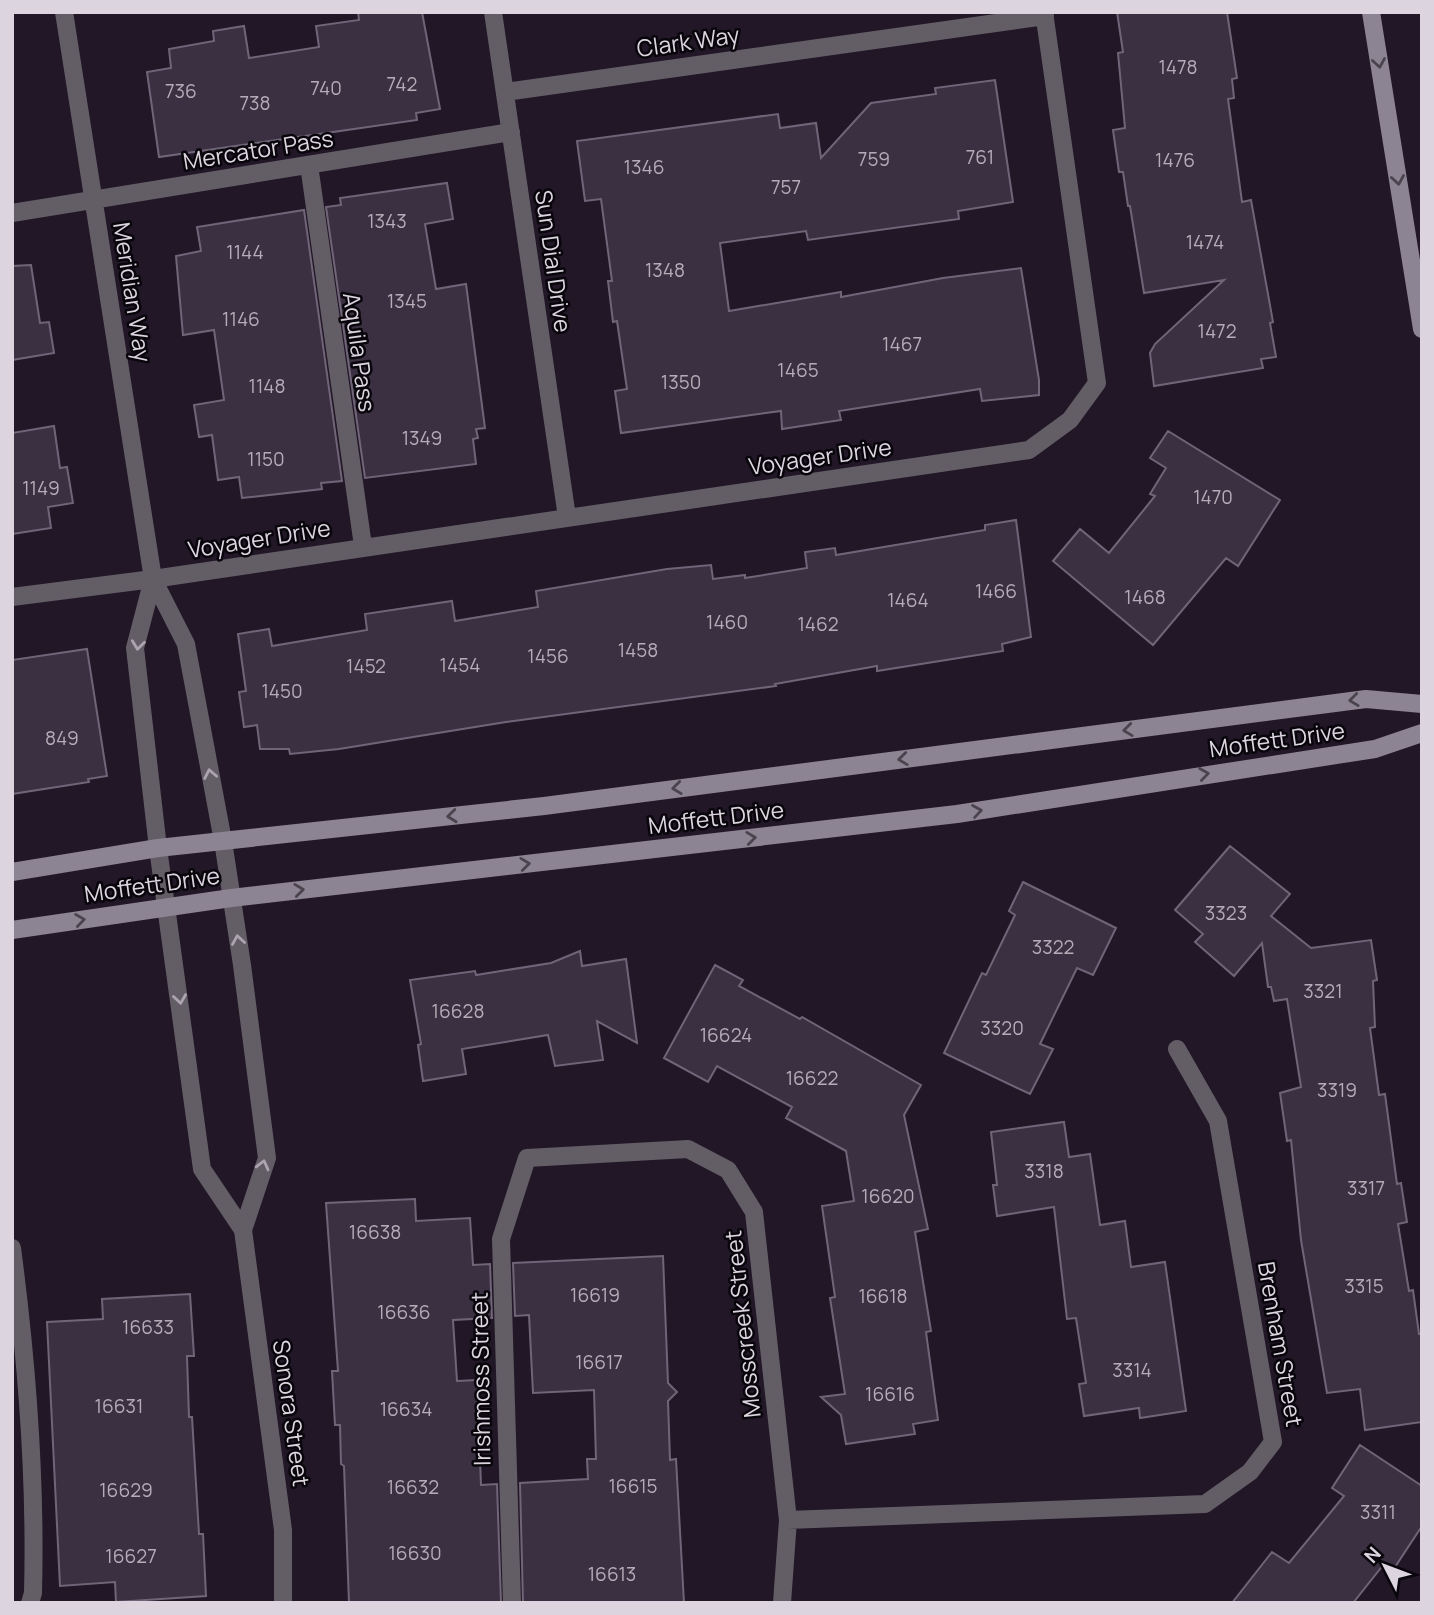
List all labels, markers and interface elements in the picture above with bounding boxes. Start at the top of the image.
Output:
street label: Clark Way [634,18,742,64]
house number: 1478 [1158,54,1198,80]
one-way arrow [1371,57,1386,68]
house number: 742 [387,71,417,97]
house number: 740 [310,75,342,101]
house number: 736 [165,78,197,104]
house number: 738 [239,90,271,116]
street label: Mercator Pass [181,121,335,177]
house number: 761 [966,144,994,170]
house number: 759 [858,146,890,172]
house number: 1476 [1155,147,1195,173]
house number: 1346 [624,154,664,180]
house number: 757 [771,174,801,200]
one-way arrow [1390,174,1405,186]
street label: Sun Dial Drive [528,188,580,334]
house number: 1343 [367,208,407,234]
street label: Meridian Way [106,220,160,364]
house number: 1474 [1186,229,1224,255]
house number: 1144 [226,239,264,265]
house number: 1348 [645,257,685,283]
house number: 1345 [387,288,427,314]
street label: Aquila Pass [336,290,384,414]
house number: 1146 [222,306,260,332]
house number: 1472 [1198,318,1236,344]
house number: 1467 [882,331,922,357]
house number: 1465 [777,357,819,383]
house number: 1350 [661,369,701,395]
house number: 1148 [248,373,286,399]
house number: 1349 [402,425,442,451]
street label: Voyager Drive [747,430,893,482]
house number: 1150 [247,446,285,472]
house number: 1149 [22,475,60,501]
house number: 1470 [1193,484,1233,510]
street label: Voyager Drive [185,511,333,565]
house number: 1466 [975,578,1017,604]
house number: 1468 [1124,584,1166,610]
house number: 1464 [887,587,929,613]
house number: 1460 [706,609,748,635]
house number: 1462 [797,611,839,637]
house number: 1458 [618,637,658,663]
one-way arrow [130,639,145,651]
house number: 1456 [527,643,569,669]
house number: 1454 [440,652,480,678]
house number: 1452 [346,653,386,679]
house number: 1450 [261,678,303,704]
one-way arrow [1348,693,1360,708]
street label: Moffett Drive [1207,714,1347,764]
one-way arrow [1122,722,1134,737]
house number: 849 [45,725,79,751]
one-way arrow [897,751,909,766]
one-way arrow [1198,767,1210,782]
one-way arrow [204,768,219,780]
one-way arrow [671,781,683,796]
street label: Moffett Drive [646,793,786,841]
one-way arrow [971,804,983,819]
one-way arrow [446,808,458,823]
one-way arrow [746,831,757,846]
one-way arrow [520,857,531,872]
street label: Moffett Drive [82,859,222,909]
one-way arrow [293,882,305,897]
house number: 3323 [1205,900,1247,926]
one-way arrow [74,912,86,927]
one-way arrow [231,934,246,946]
house number: 3322 [1032,934,1074,960]
house number: 3321 [1303,978,1343,1004]
one-way arrow [172,993,187,1004]
house number: 16628 [432,998,484,1024]
house number: 3320 [980,1015,1024,1041]
house number: 16624 [700,1022,752,1048]
house number: 16622 [786,1065,838,1091]
house number: 3319 [1317,1077,1357,1103]
house number: 3318 [1024,1158,1064,1184]
one-way arrow [255,1159,270,1171]
house number: 3317 [1347,1175,1385,1201]
house number: 16620 [861,1183,915,1209]
house number: 16638 [349,1219,401,1245]
street label: Mosscreek Street [716,1229,768,1419]
street label: Brenham Street [1251,1259,1311,1429]
house number: 3315 [1344,1273,1384,1299]
house number: 16619 [570,1282,620,1308]
house number: 16618 [858,1283,908,1309]
street label: Irishmoss Street [462,1292,498,1466]
house number: 16636 [377,1299,431,1325]
house number: 16633 [122,1314,174,1340]
street label: Sonora Street [266,1338,318,1488]
house number: 16617 [575,1349,623,1375]
house number: 3314 [1112,1357,1152,1383]
house number: 16616 [865,1381,915,1407]
house number: 16631 [95,1393,143,1419]
house number: 16634 [380,1396,432,1422]
house number: 16615 [608,1473,658,1499]
house number: 16632 [387,1474,439,1500]
house number: 16629 [99,1477,153,1503]
house number: 3311 [1360,1499,1396,1525]
north arrow [1350,1531,1420,1601]
house number: 16630 [388,1540,442,1566]
text: N [1358,1541,1387,1568]
house number: 16627 [105,1543,157,1569]
house number: 16613 [588,1561,636,1587]

